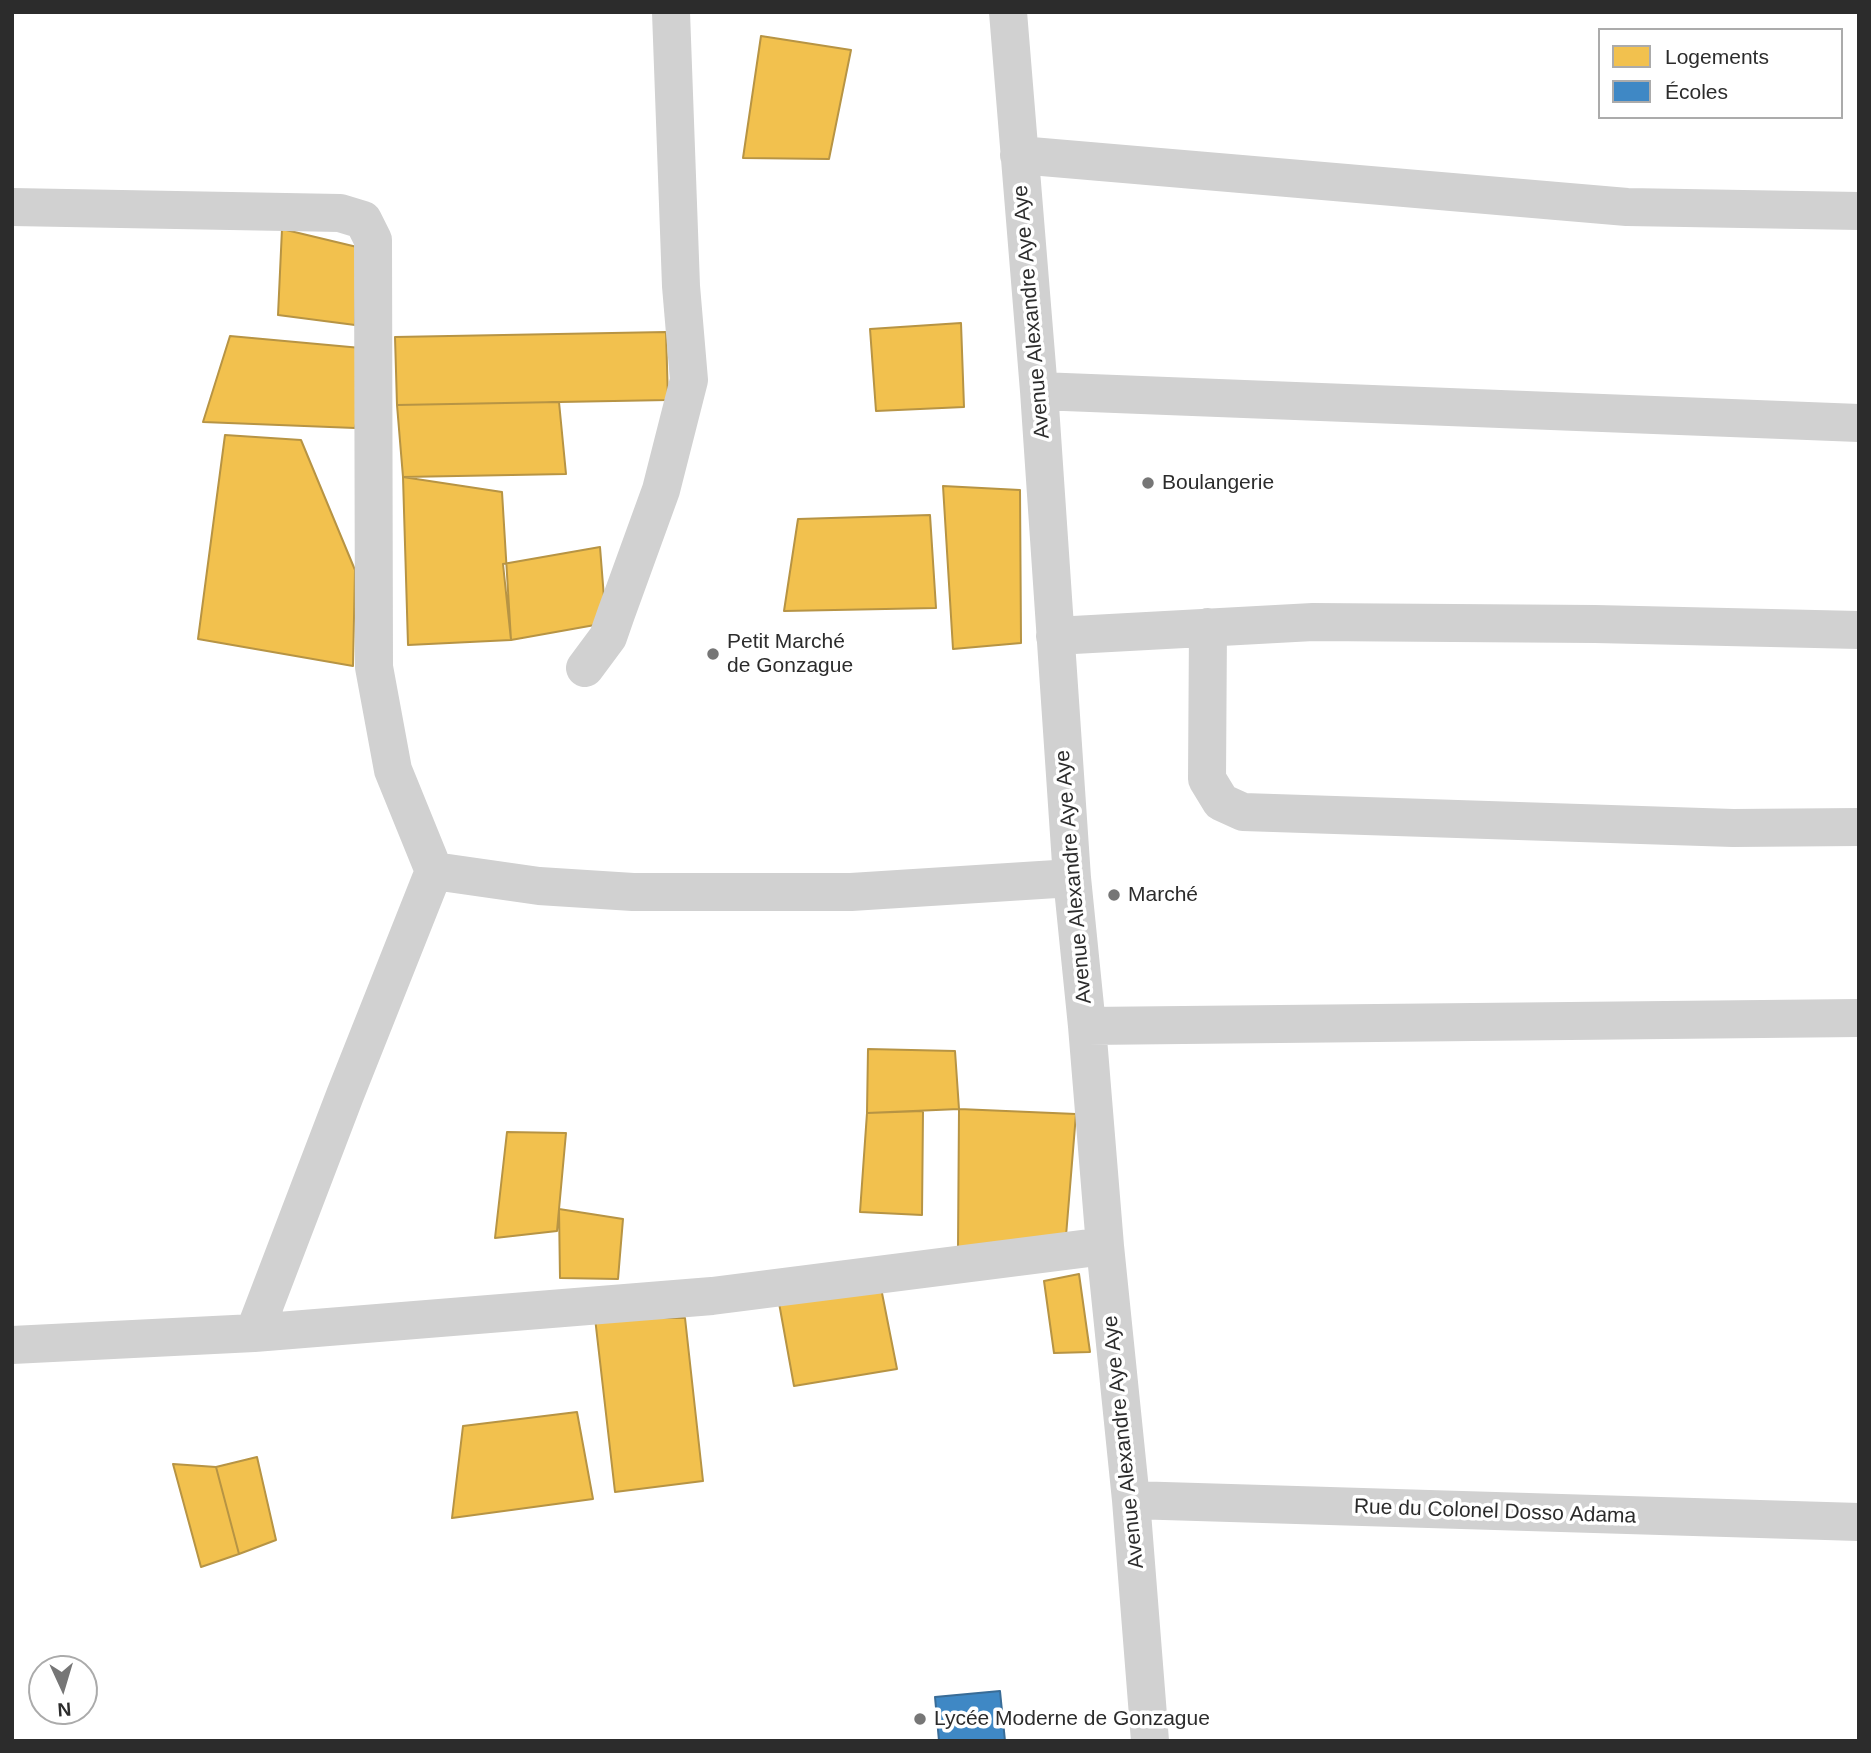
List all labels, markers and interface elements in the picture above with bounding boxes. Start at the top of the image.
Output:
legend [1598,28,1843,119]
text: Logements [1665,45,1769,68]
text: Écoles [1665,80,1728,103]
street label: Avenue Alexandre Aye Aye [1008,184,1056,440]
place label: Boulangerie [1162,470,1274,496]
marker: Boulangerie [1140,475,1156,491]
place label: Petit Marché de Gonzague [727,629,853,679]
marker: Petit Marché de Gonzague [705,646,721,662]
street label: Avenue Alexandre Aye Aye [1050,749,1098,1005]
place label: Marché [1128,882,1198,908]
marker: Marché [1106,887,1122,903]
street label: Avenue Alexandre Aye Aye [1098,1314,1150,1570]
street label: Rue du Colonel Dosso Adama [1353,1494,1637,1530]
north arrow [28,1655,98,1725]
text: N [57,1698,72,1720]
place label: Lycée Moderne de Gonzague [934,1706,1210,1732]
marker: Lycée Moderne de Gonzague [912,1711,928,1727]

